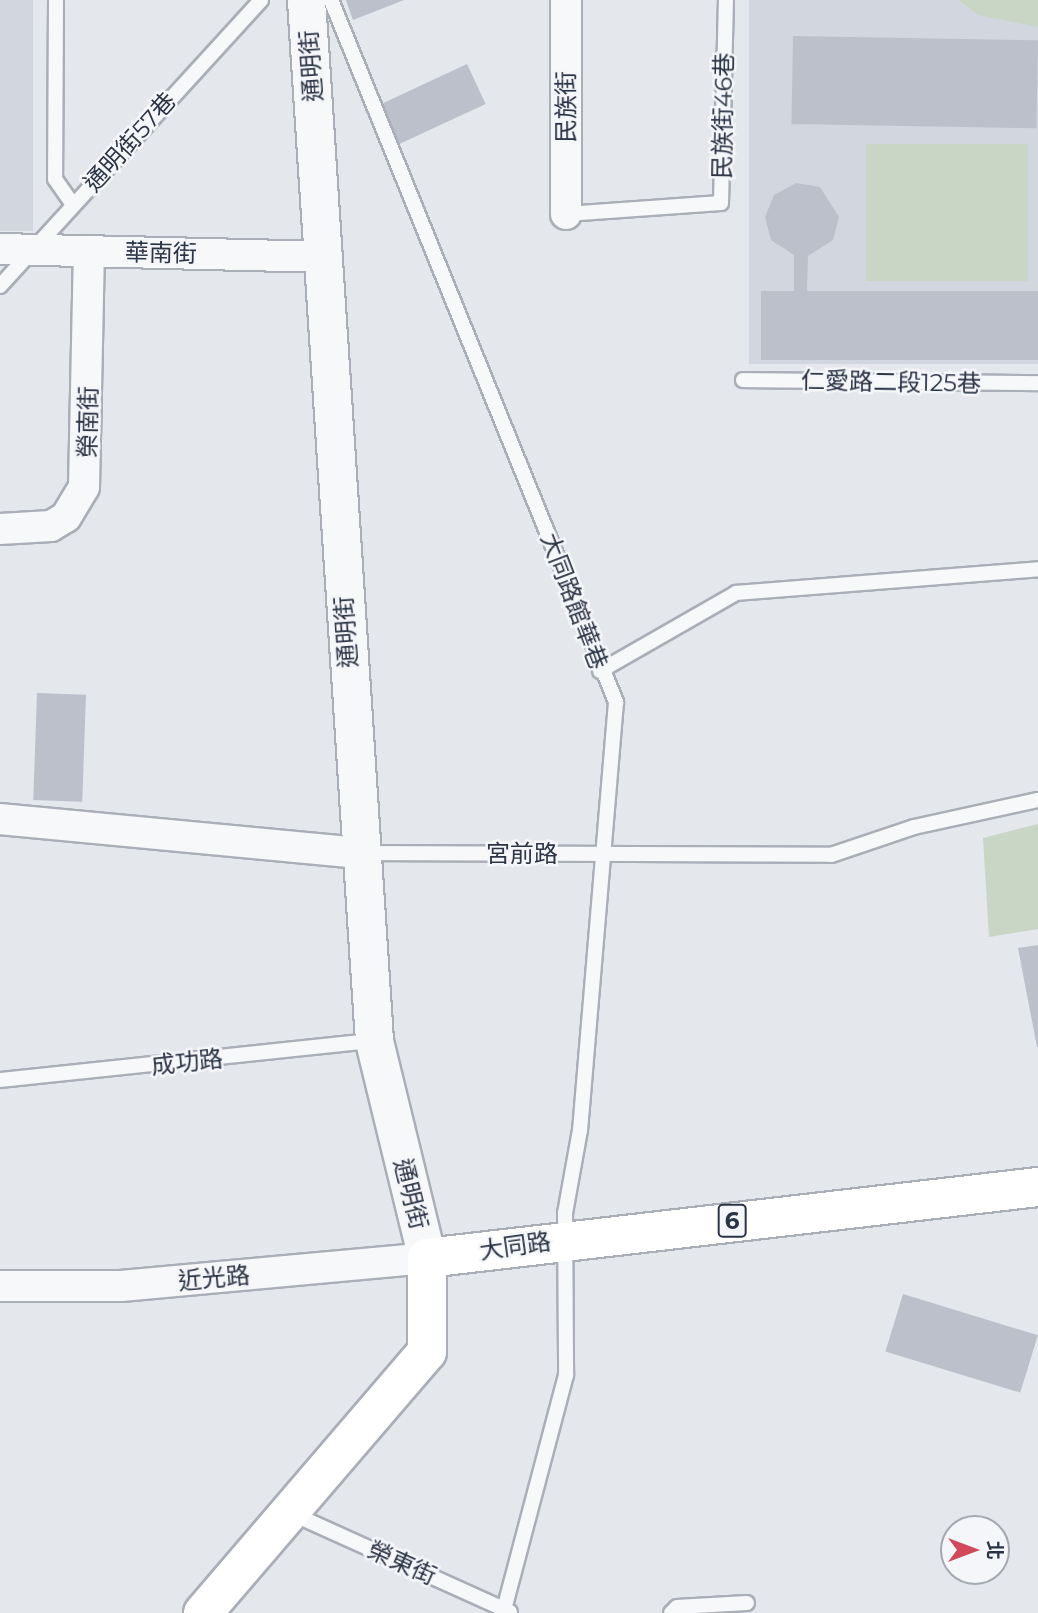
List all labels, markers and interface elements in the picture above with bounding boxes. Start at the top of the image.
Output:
street label: 通明街 [294,29,328,103]
street label: 民族街46巷 [707,53,739,179]
street label: 民族街 [552,71,580,143]
street label: 通明街57巷 [78,87,182,197]
street label: 華南街 [125,238,197,268]
street label: 仁愛路二段125巷 [801,366,981,398]
street label: 榮南街 [73,386,103,458]
street label: 大同路館華巷 [535,529,613,673]
street label: 通明街 [329,595,363,669]
street label: 宮前路 [486,840,558,868]
street label: 成功路 [150,1044,224,1080]
street label: 通明街 [388,1156,434,1232]
road number: 6 [716,1202,748,1240]
street label: 大同路 [477,1227,553,1265]
street label: 近光路 [177,1261,251,1295]
north arrow [940,1515,1010,1585]
street label: 榮東街 [363,1535,441,1591]
text: 北 [983,1540,1006,1560]

